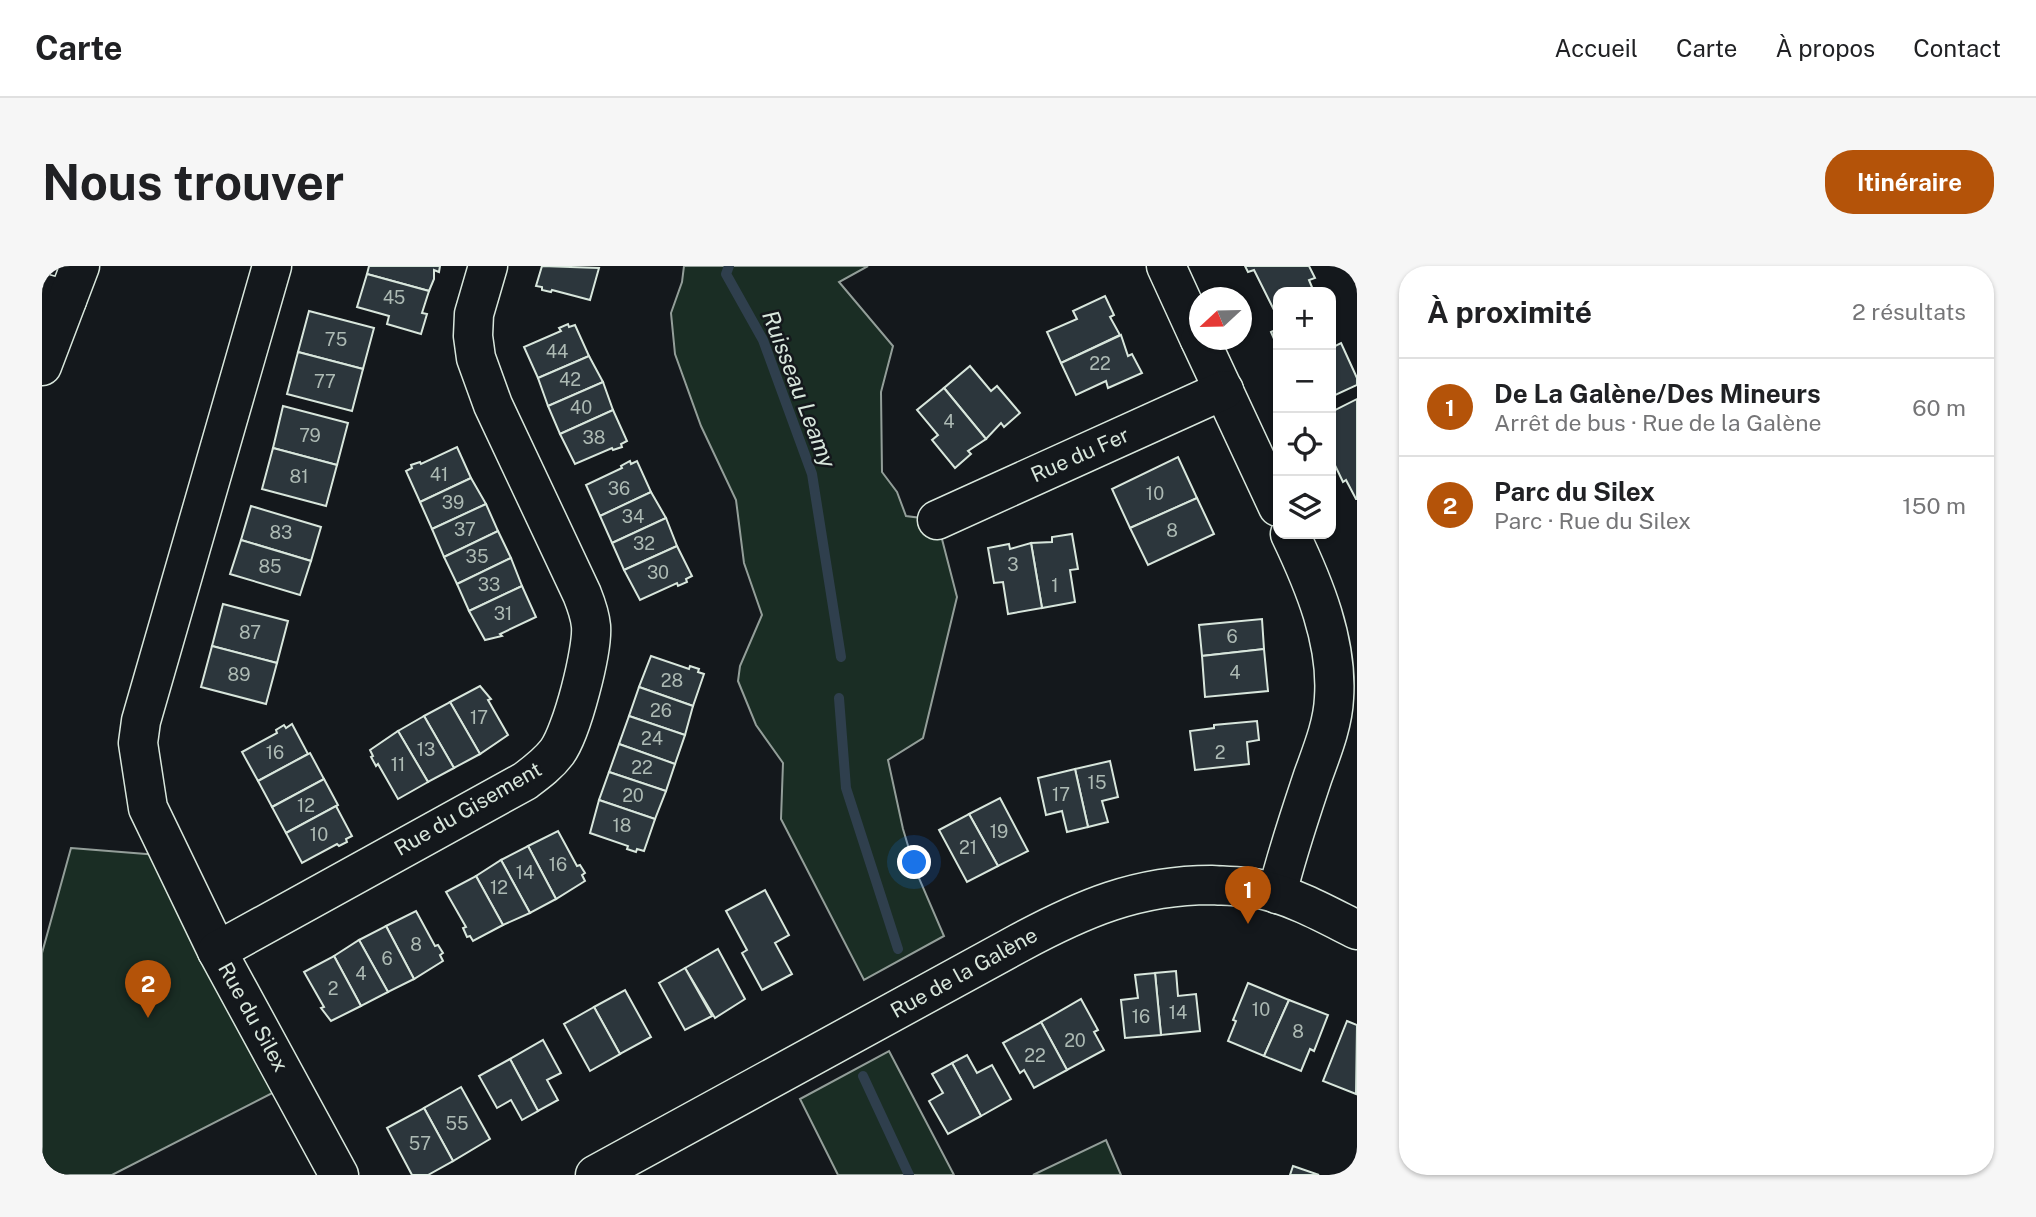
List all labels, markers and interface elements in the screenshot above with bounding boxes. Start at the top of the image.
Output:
text: Carte [35,29,123,67]
text: Accueil [1555,34,1638,62]
text: Carte [1676,34,1737,62]
text: À propos [1775,34,1875,62]
text: Contact [1913,34,2001,62]
button: Itinéraire [1825,150,1994,214]
text: Nous trouver [42,153,344,211]
house number: 45 [383,287,405,308]
north arrow [1189,287,1252,350]
map controls [1273,287,1336,539]
button: + [1273,287,1336,350]
text: À proximité [1427,294,1592,330]
text: 2 résultats [1852,298,1966,325]
water label: Ruisseau Leamy [757,306,842,472]
house number: 75 [325,329,347,350]
house number: 44 [546,341,568,362]
button: − [1273,350,1336,413]
house number: 22 [1089,353,1111,374]
house number: 42 [559,369,581,390]
house number: 77 [314,371,336,392]
text: De La Galène/Des Mineurs [1494,378,1821,409]
text: 1 [1445,394,1455,421]
text: 60 m [1912,394,1966,421]
house number: 40 [570,397,592,418]
text: Arrêt de bus · Rue de la Galène [1494,409,1821,436]
house number: 4 [943,411,955,432]
button: locate [1273,413,1336,476]
street label: Rue du Fer [1027,422,1133,487]
house number: 79 [299,425,321,446]
house number: 38 [583,427,605,448]
house number: 41 [430,464,448,485]
house number: 81 [290,466,308,487]
button: layers [1273,476,1336,539]
text: Parc du Silex [1494,476,1655,507]
house number: 36 [608,478,630,499]
house number: 10 [1146,483,1164,504]
house number: 39 [442,492,464,513]
text: 2 [1443,492,1457,519]
text: 150 m [1902,492,1966,519]
house number: 34 [622,506,644,527]
text: Parc · Rue du Silex [1494,507,1691,534]
house number: 37 [454,519,476,540]
house number: 8 [1166,520,1178,541]
house number: 83 [270,522,292,543]
house number: 32 [633,533,655,554]
house number: 35 [466,546,488,567]
house number: 3 [1007,554,1019,575]
house number: 85 [258,556,282,577]
house number: 30 [647,562,669,583]
house number: 33 [478,574,500,595]
house number: 1 [1051,575,1059,596]
house number: 31 [494,603,512,624]
house number: 87 [239,622,261,643]
house number: 6 [1226,626,1238,647]
house number: 4 [1229,662,1241,683]
house number: 89 [228,664,250,685]
house number: 28 [661,670,683,691]
house number: 26 [650,700,672,721]
house number: 17 [470,707,488,728]
house number: 24 [641,728,663,749]
house number: 13 [417,739,435,760]
house number: 16 [266,742,284,763]
house number: 2 [1215,742,1225,763]
house number: 11 [391,754,405,775]
street label: Rue du Gisement [390,756,546,861]
house number: 22 [631,757,653,778]
house number: 15 [1088,772,1106,793]
house number: 17 [1052,784,1070,805]
house number: 20 [622,785,644,806]
house number: 12 [297,795,315,816]
house number: 18 [613,815,631,836]
house number: 19 [990,821,1008,842]
house number: 10 [310,824,328,845]
house number: 21 [959,837,977,858]
your location [897,845,931,879]
house number: 16 [549,854,567,875]
house number: 14 [516,862,534,883]
pin: 1 [1225,866,1271,924]
house number: 12 [490,877,508,898]
street label: Rue de la Galène [886,922,1042,1023]
house number: 8 [410,934,422,955]
house number: 6 [381,948,393,969]
street label: Rue du Silex [213,958,294,1076]
pin: 2 [125,960,171,1018]
house number: 4 [355,963,367,984]
house number: 2 [328,978,338,999]
house number: 10 [1252,999,1270,1020]
house number: 14 [1169,1002,1187,1023]
house number: 16 [1132,1006,1150,1027]
house number: 8 [1292,1021,1304,1042]
house number: 20 [1064,1030,1086,1051]
house number: 22 [1024,1045,1046,1066]
house number: 55 [445,1113,469,1134]
house number: 57 [409,1133,431,1154]

